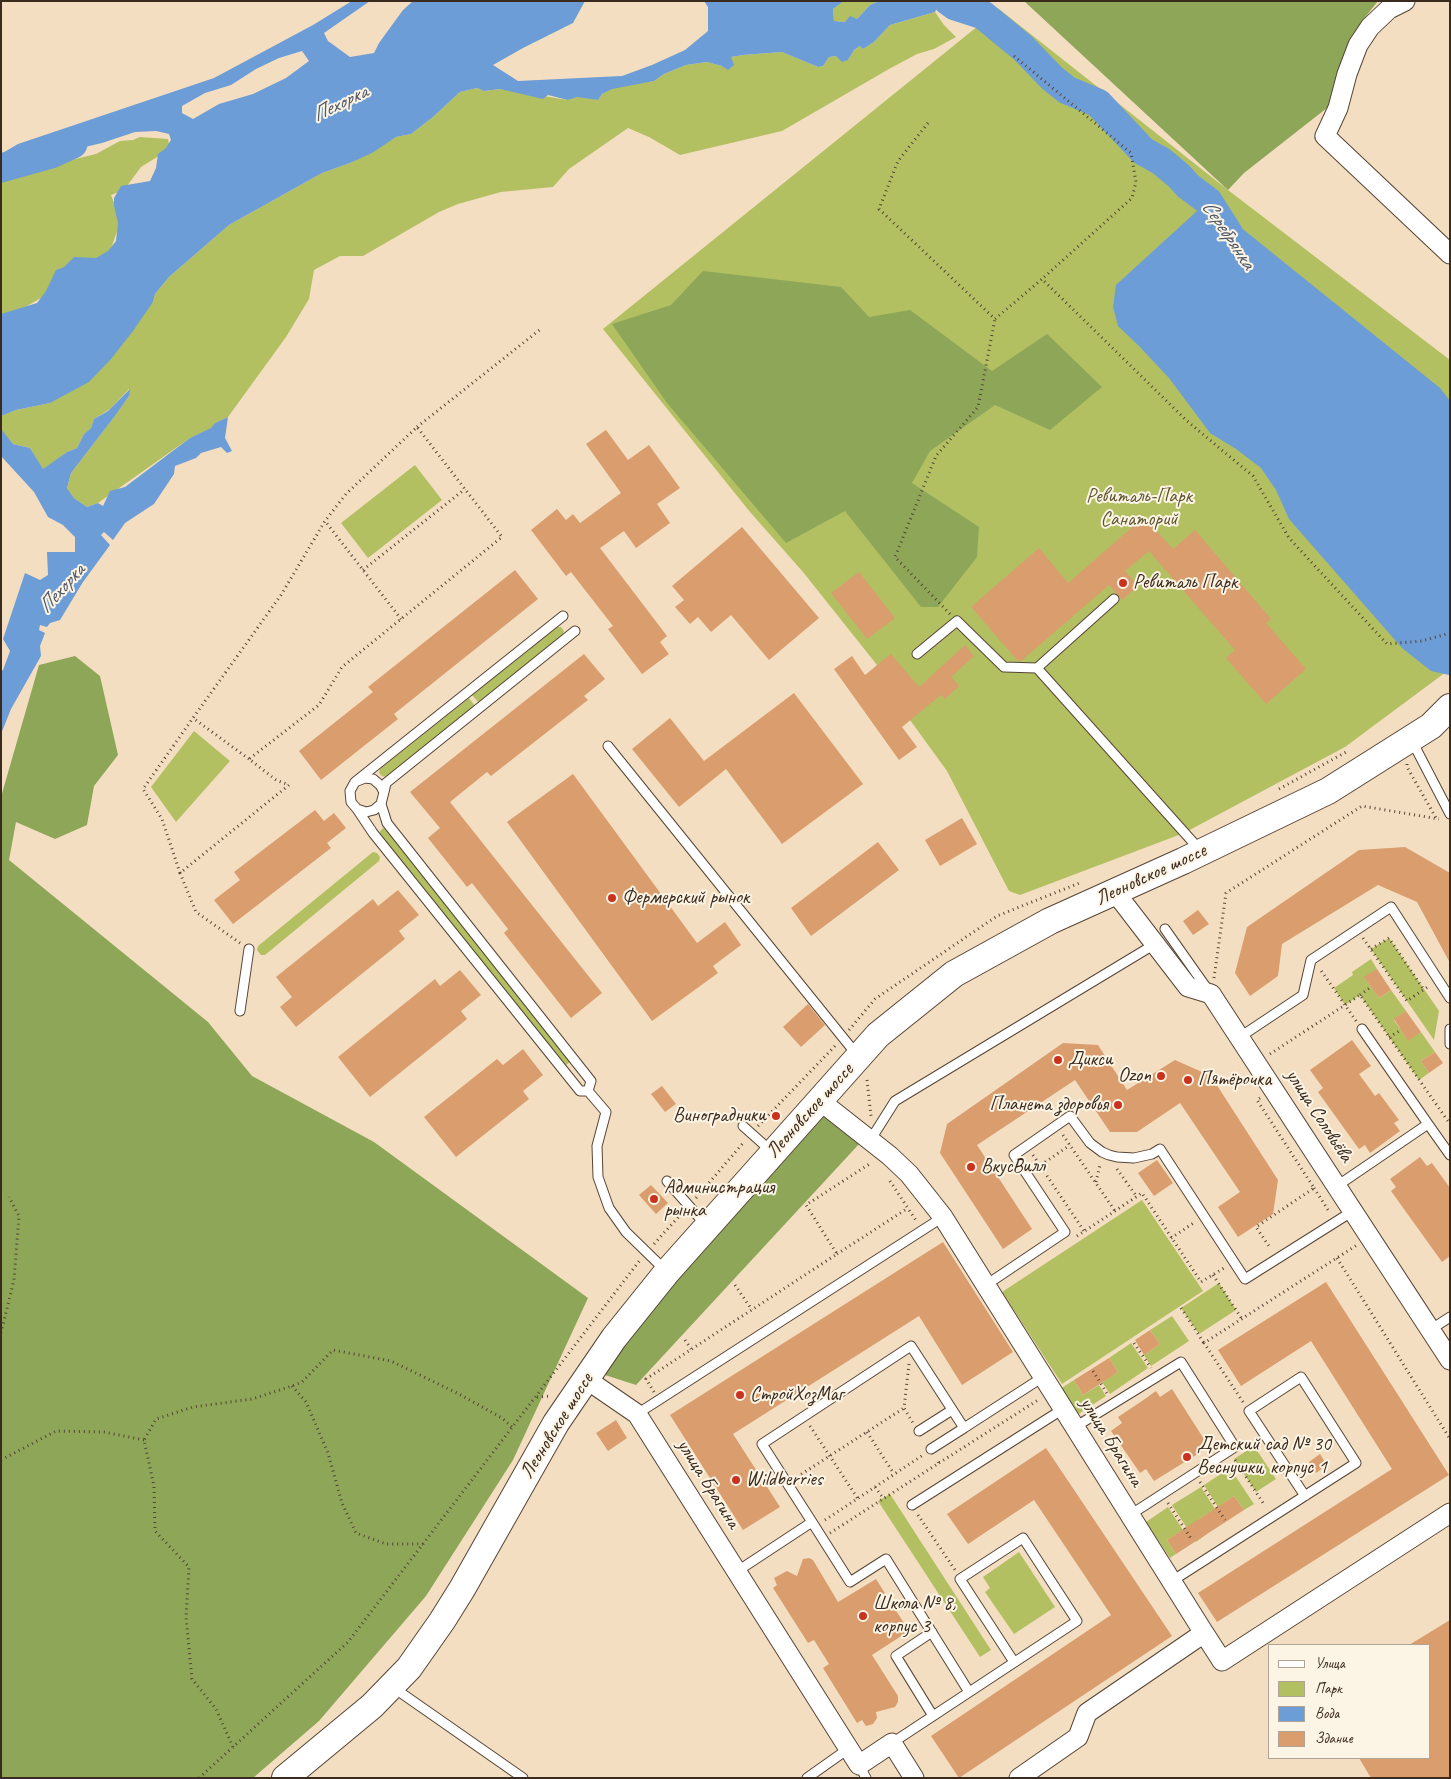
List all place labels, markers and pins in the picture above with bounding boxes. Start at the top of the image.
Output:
place label: Ревиталь Парк [1133,571,1237,595]
marker: Ревиталь Парк [1117,577,1129,589]
place label: Фермерский рынок [622,886,749,910]
marker: Фермерский рынок [606,892,618,904]
place label: Дикси [1068,1048,1113,1072]
marker: Дикси [1052,1054,1064,1066]
place label: Ozon [1118,1064,1151,1088]
place label: Пятёрочка [1198,1068,1271,1092]
marker: Ozon [1155,1070,1167,1082]
marker: Пятёрочка [1182,1074,1194,1086]
place label: Планета здоровья [990,1093,1108,1117]
marker: Планета здоровья [1112,1099,1124,1111]
place label: Виноградники [673,1104,766,1128]
marker: Виноградники [770,1110,782,1122]
place label: ВкусВилл [981,1155,1045,1179]
marker: ВкусВилл [965,1161,977,1173]
place label: Администрация рынка [664,1176,774,1223]
marker: Администрация рынка [648,1193,660,1205]
place label: СтройХозМаг [750,1383,843,1407]
marker: СтройХозМаг [734,1389,746,1401]
place label: Детский сад № 30 Веснушки, корпус 1 [1197,1433,1331,1480]
marker: Детский сад № 30 Веснушки, корпус 1 [1181,1451,1193,1463]
place label: Wildberries [746,1468,823,1492]
marker: Wildberries [730,1474,742,1486]
place label: Школа № 8, корпус 3 [873,1592,956,1639]
marker: Школа № 8, корпус 3 [857,1610,869,1622]

